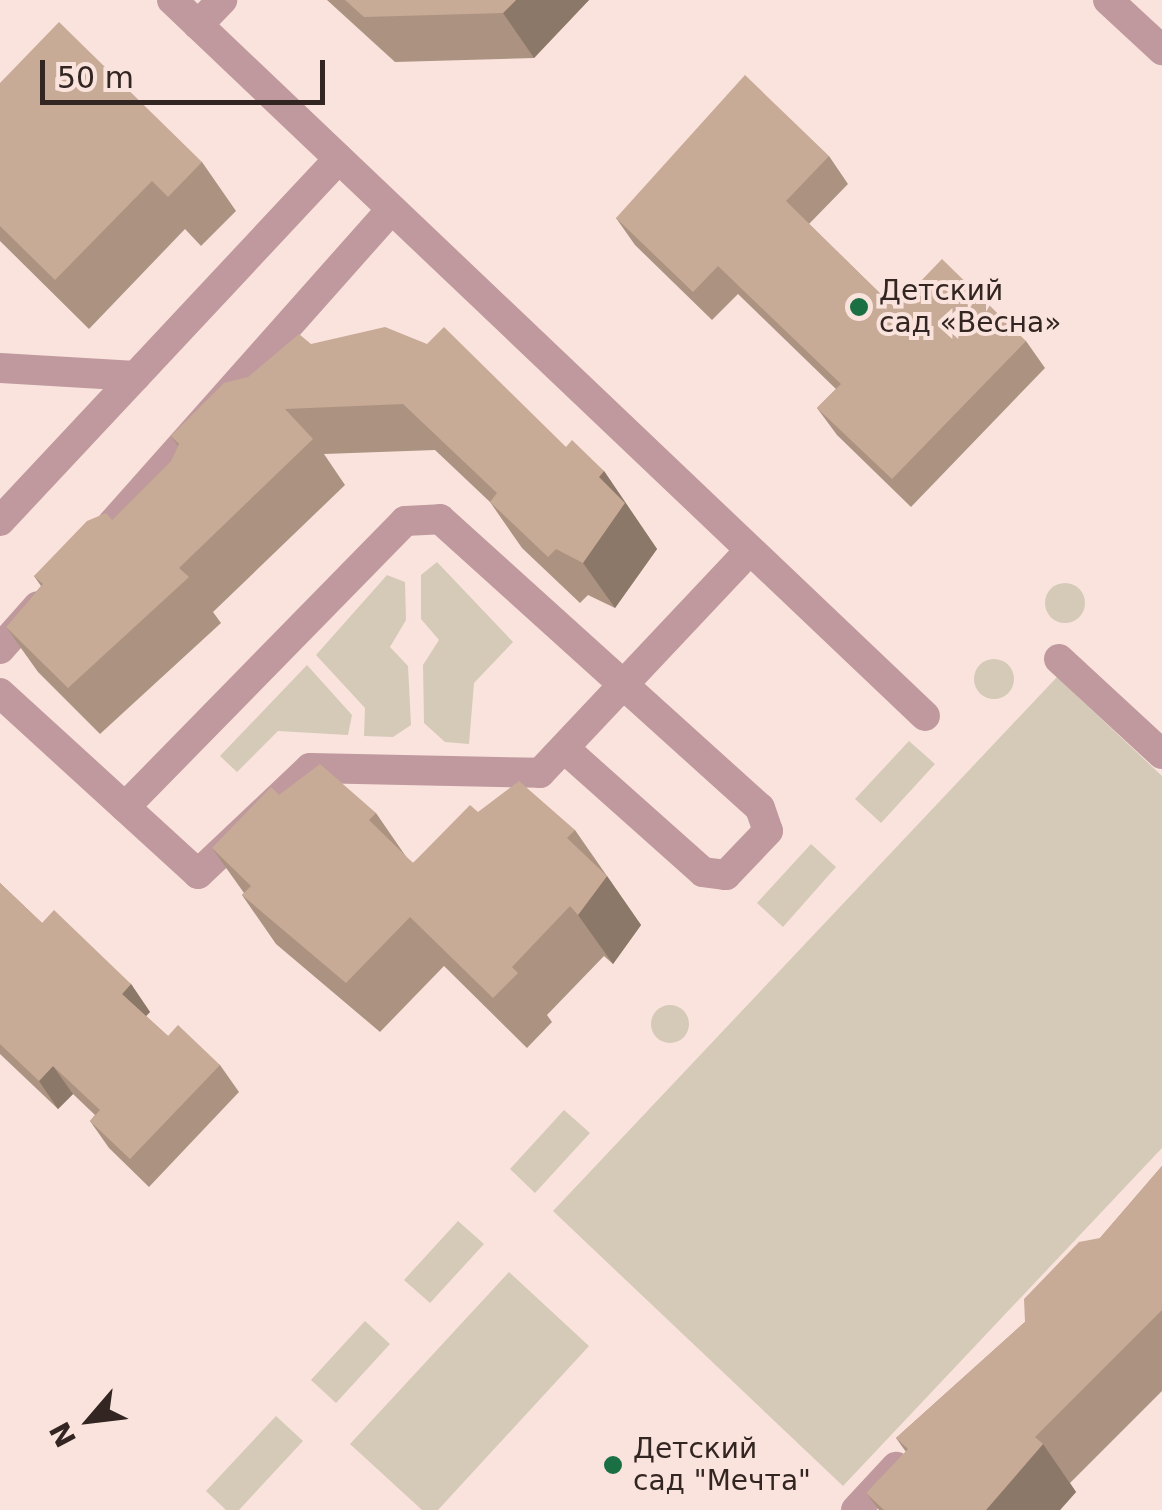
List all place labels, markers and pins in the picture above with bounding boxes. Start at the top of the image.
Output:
place label: Детский сад «Весна» [879,274,1061,340]
marker: Детский сад «Весна» [848,296,870,318]
place label: Детский сад "Мечта" [633,1432,811,1498]
marker: Детский сад "Мечта" [602,1454,624,1476]

